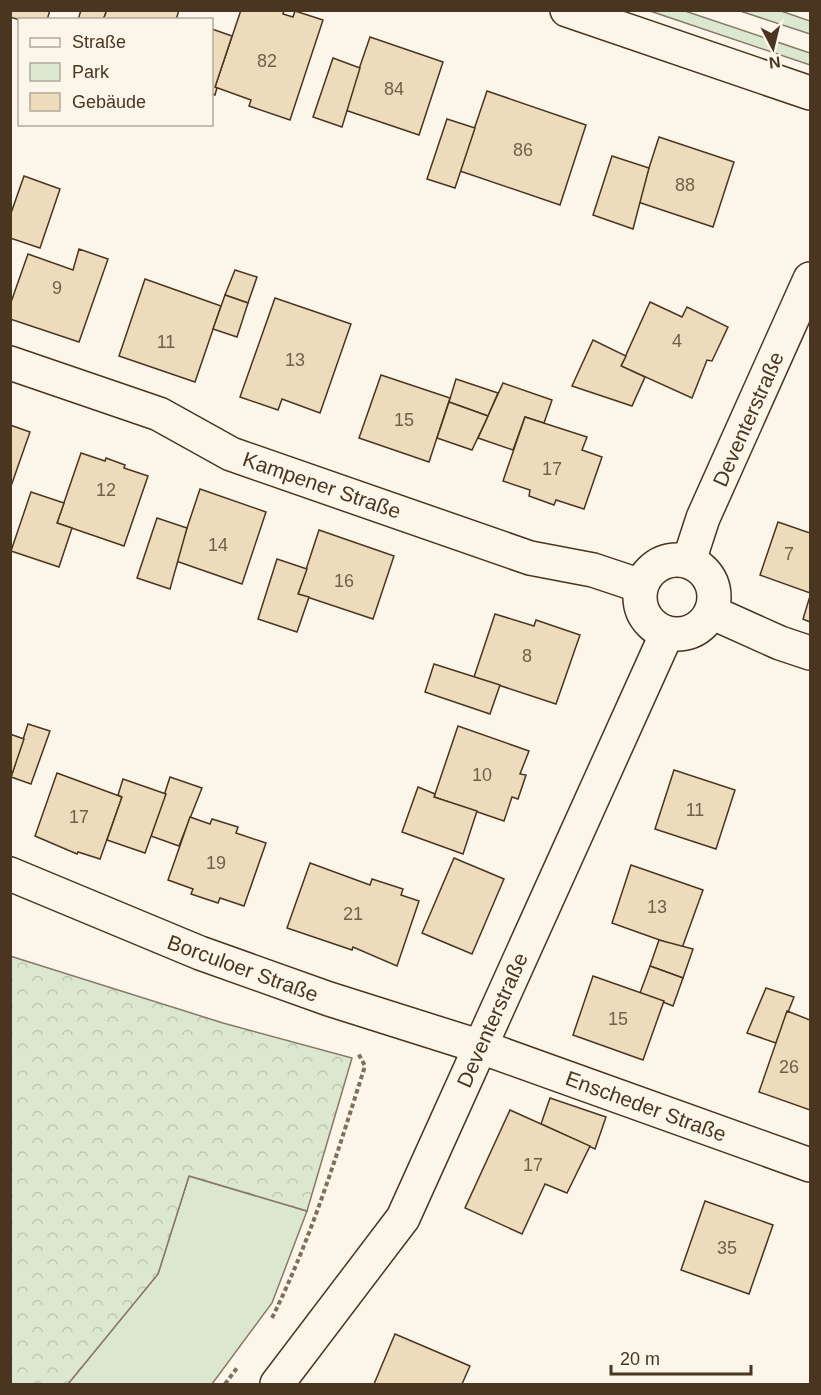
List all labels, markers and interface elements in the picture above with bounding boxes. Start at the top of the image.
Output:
legend [18,18,213,126]
north arrow [743,18,803,78]
text: Straße [72,32,126,52]
house number: 82 [257,51,277,71]
text: N [768,53,782,72]
text: Park [72,62,110,82]
house number: 84 [384,79,404,99]
text: Gebäude [72,92,146,112]
house number: 86 [513,140,533,160]
house number: 88 [675,175,695,195]
house number: 9 [52,278,62,298]
house number: 4 [672,331,682,351]
house number: 11 [157,332,175,352]
street label: Deventerstraße [708,348,788,490]
house number: 13 [285,350,305,370]
house number: 15 [394,410,414,430]
street label: Kampener Straße [240,447,404,523]
house number: 17 [542,459,562,479]
house number: 12 [96,480,116,500]
house number: 14 [208,535,228,555]
house number: 7 [784,544,794,564]
house number: 16 [334,571,354,591]
house number: 8 [522,646,532,666]
house number: 10 [472,765,492,785]
house number: 11 [686,800,704,820]
house number: 17 [69,807,89,827]
house number: 19 [206,853,226,873]
house number: 13 [647,897,667,917]
house number: 21 [343,904,363,924]
street label: Borculoer Straße [164,930,322,1006]
street label: Deventerstraße [452,949,532,1091]
house number: 15 [608,1009,628,1029]
house number: 26 [779,1057,799,1077]
street label: Enscheder Straße [563,1066,729,1146]
house number: 17 [523,1155,543,1175]
house number: 35 [717,1238,737,1258]
scale bar [611,1338,750,1376]
text: 20 m [620,1349,660,1369]

